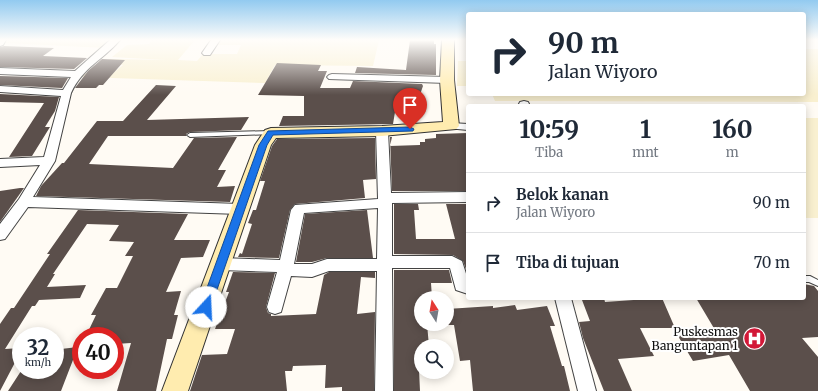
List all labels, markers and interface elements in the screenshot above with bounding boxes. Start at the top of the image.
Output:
text: 90 m [548,25,619,61]
icon: right [482,28,534,80]
text: Jalan Wiyoro [548,60,657,83]
pin [393,88,427,129]
icon: arrive [399,94,421,116]
text: 10:59 [519,114,579,145]
text: 1 [640,114,651,145]
text: 160 [712,114,753,145]
text: Tiba [535,144,563,161]
text: mnt [632,144,659,161]
text: m [726,144,739,161]
text: Belok kanan [516,185,609,204]
icon: right [482,192,504,214]
text: 90 m [753,193,790,212]
text: Jalan Wiyoro [516,204,595,221]
icon: arrive [482,252,504,274]
text: Tiba di tujuan [516,253,619,272]
text: 70 m [754,253,790,272]
position arrow [185,286,227,328]
north arrow [414,291,454,331]
map controls [414,291,454,379]
place label: Puskesmas Banguntapan 1 [652,324,739,353]
hospital icon: Puskesmas Banguntapan 1 [741,326,767,352]
speed limit sign: 40 [72,327,124,379]
text: 32 [27,335,49,360]
button: search [414,339,454,379]
text: km/h [25,356,51,369]

